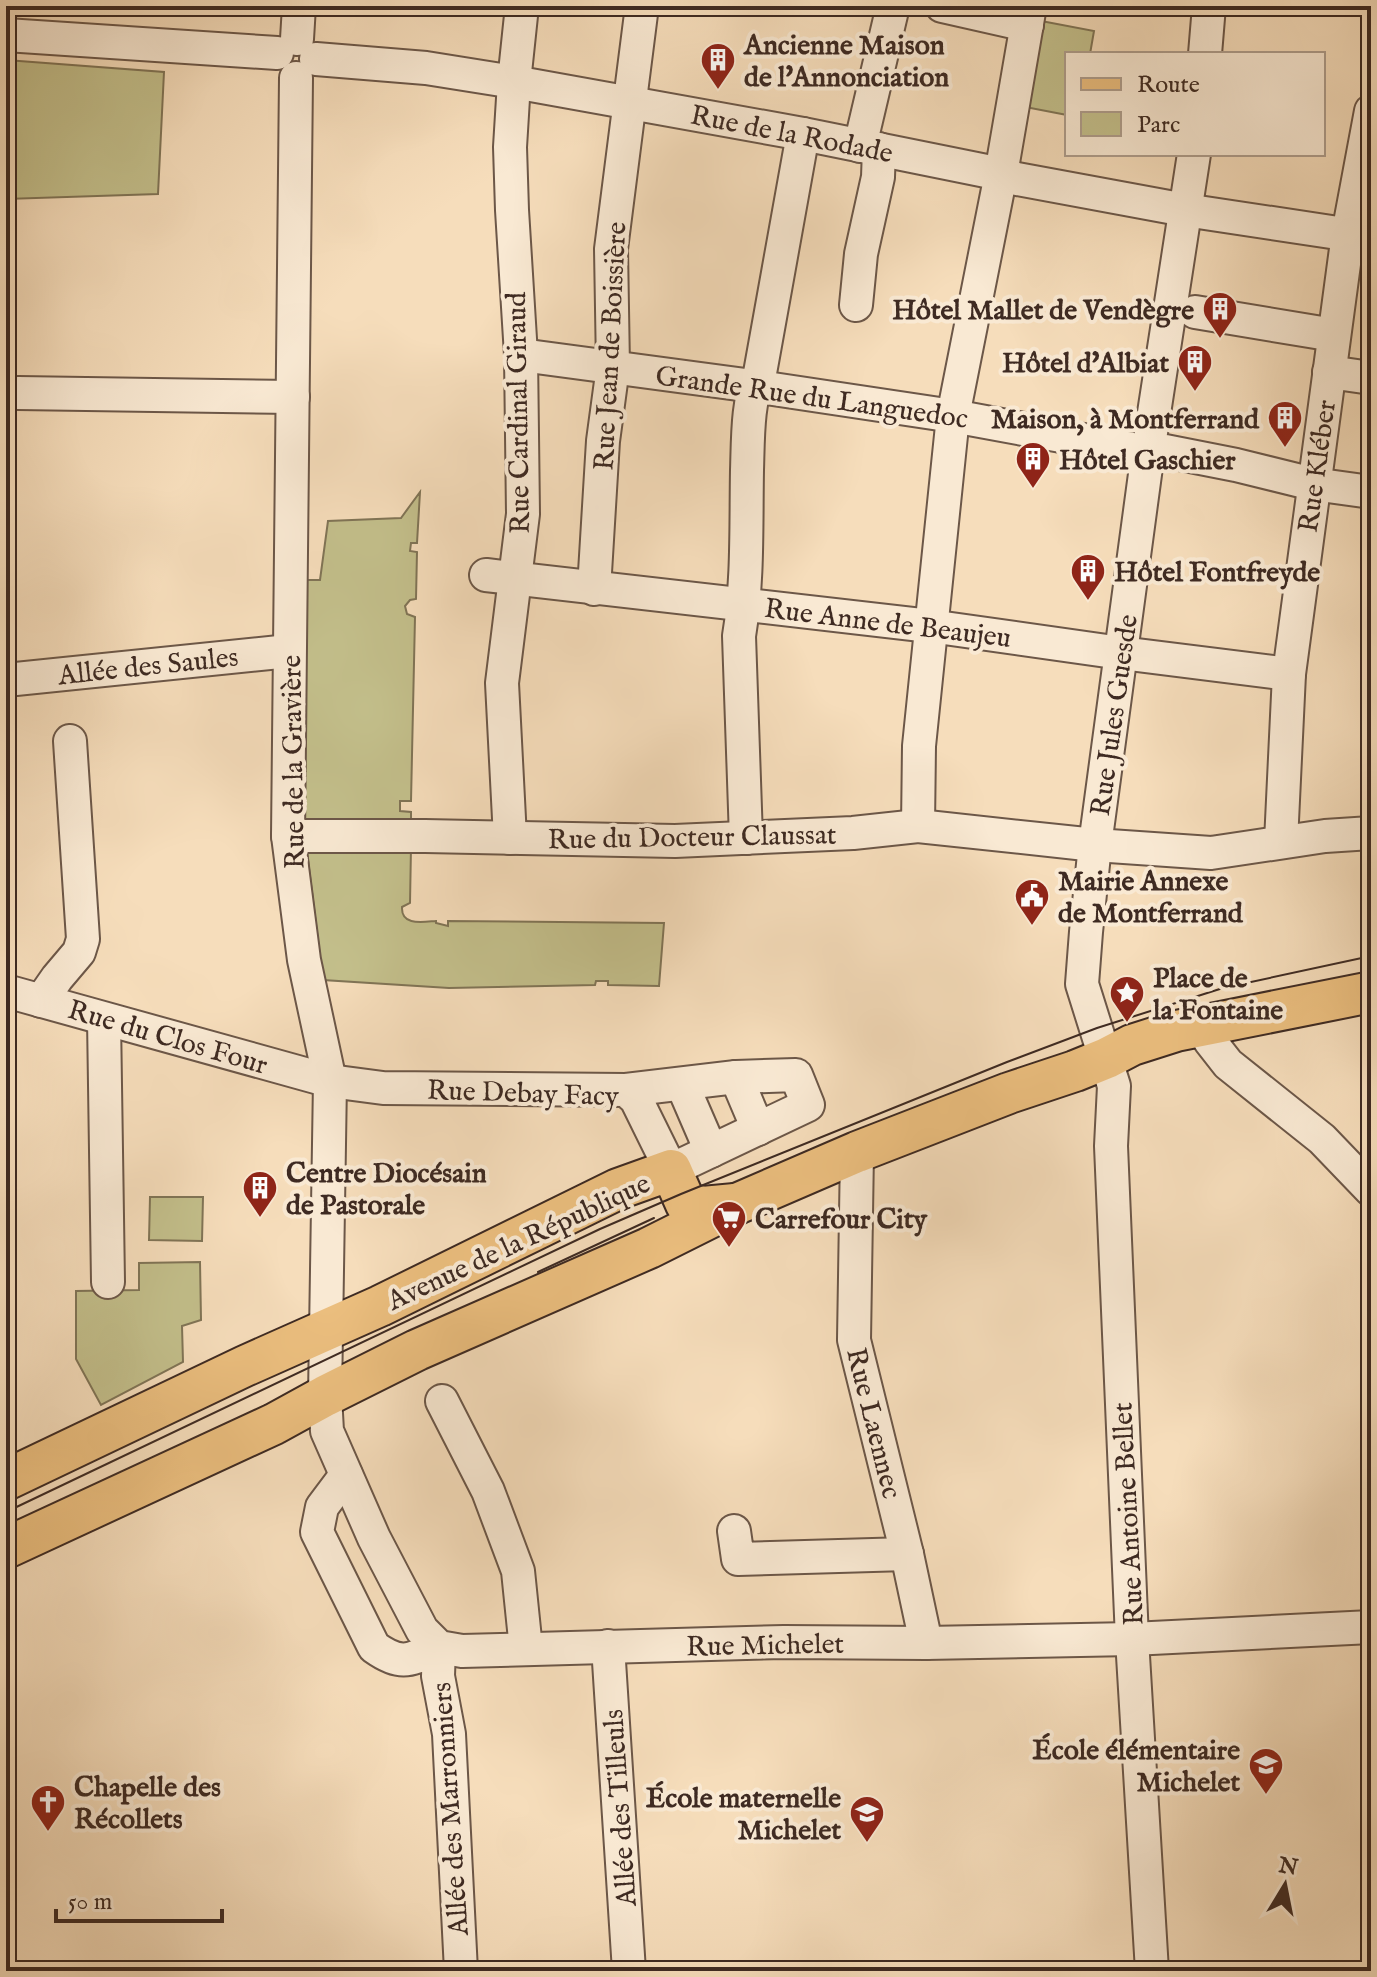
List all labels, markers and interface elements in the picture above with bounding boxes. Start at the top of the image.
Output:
place label: Ancienne Maison de l'Annonciation [743,29,949,96]
building icon: Ancienne Maison de l'Annonciation [699,41,737,91]
legend [1065,52,1325,156]
text: Route [1137,70,1200,101]
street label: Rue de la Rodade [687,99,896,172]
text: Parc [1137,110,1180,141]
street label: Rue Jean de Boissière [587,221,636,472]
building icon: Hôtel Mallet de Vendègre [1201,290,1239,340]
street label: Rue Cardinal Giraud [500,292,539,534]
place label: Hôtel Mallet de Vendègre [892,294,1194,329]
building icon: Hôtel d'Albiat [1176,343,1214,393]
place label: Hôtel d'Albiat [1002,347,1169,382]
street label: Grande Rue du Languedoc [653,359,970,438]
street label: Rue Kléber [1292,398,1345,535]
building icon: Maison, à Montferrand [1266,399,1304,449]
place label: Maison, à Montferrand [991,403,1260,438]
building icon: Hôtel Gaschier [1014,440,1052,490]
place label: Hôtel Gaschier [1059,444,1236,479]
building icon: Hôtel Fontfreyde [1069,552,1107,602]
place label: Hôtel Fontfreyde [1114,556,1320,591]
street label: Rue Anne de Beaujeu [762,592,1013,657]
street label: Rue Jules Guesde [1084,612,1147,819]
street label: Allée des Saules [55,641,240,694]
street label: Rue de la Gravière [275,654,314,870]
street label: Rue du Docteur Claussat [547,818,837,859]
place label: Mairie Annexe de Montferrand [1058,865,1244,932]
public building icon: Mairie Annexe de Montferrand [1013,877,1051,927]
place label: Place de la Fontaine [1152,962,1283,1029]
place icon: Place de la Fontaine [1108,974,1146,1024]
street label: Rue du Clos Four [63,993,271,1084]
street label: Rue Debay Facy [426,1074,620,1115]
place label: Centre Diocésain de Pastorale [286,1157,487,1224]
street label: Avenue de la République [381,1167,656,1320]
building icon: Centre Diocésain de Pastorale [241,1169,279,1219]
supermarket icon: Carrefour City [710,1199,748,1249]
place label: Carrefour City [755,1203,928,1238]
street label: Rue Laennec [837,1345,908,1503]
street label: Rue Antoine Bellet [1106,1401,1153,1626]
street label: Rue Michelet [686,1628,845,1665]
street label: Allée des Marronniers [425,1681,478,1938]
street label: Allée des Tilleuls [597,1708,646,1909]
place label: École élémentaire Michelet [1032,1733,1240,1801]
school or university icon: École élémentaire Michelet [1247,1746,1285,1796]
place label: Chapelle des Récollets [74,1771,221,1838]
place label: École maternelle Michelet [646,1781,841,1849]
church icon: Chapelle des Récollets [29,1783,67,1833]
school or university icon: École maternelle Michelet [848,1794,886,1844]
north arrow [1245,1845,1325,1925]
text: N [1275,1852,1300,1883]
scale bar [56,1873,222,1923]
text: 50 m [68,1887,112,1918]

